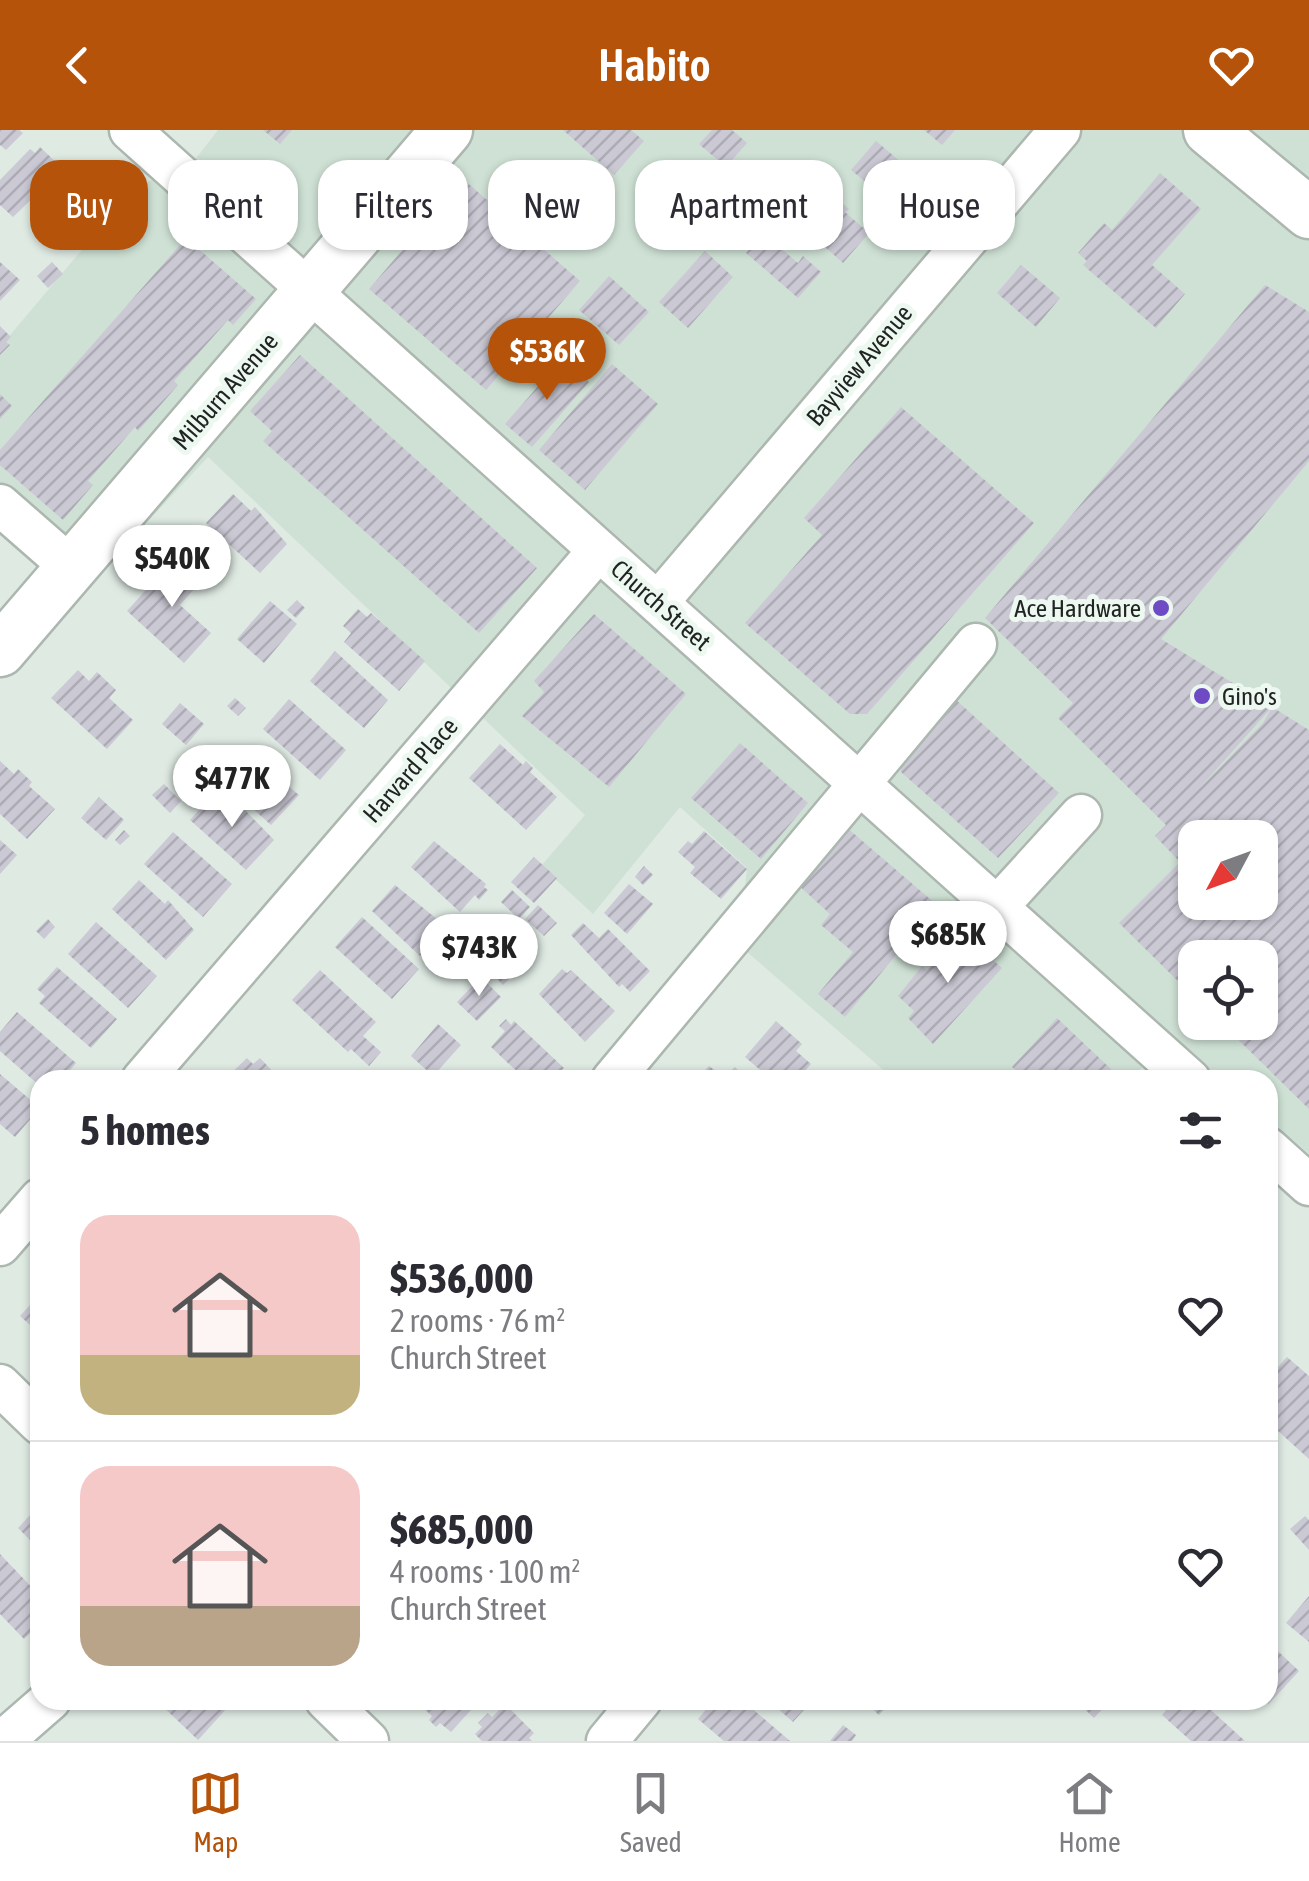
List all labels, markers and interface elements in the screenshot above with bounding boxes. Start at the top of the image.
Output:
icon: back [50,38,105,93]
icon: heart [1204,38,1259,93]
text: Habito [598,39,711,91]
chip: Buy [30,160,148,250]
chip: Rent [168,160,298,250]
chip: Filters [318,160,468,250]
chip: New [488,160,615,250]
chip: Apartment [635,160,843,250]
chip: House [863,160,1015,250]
street label: Bayview Avenue [801,299,917,431]
pin: $536K [477,318,617,403]
street label: Milburn Avenue [167,327,283,455]
text: $536K [510,332,584,369]
pin: $540K [102,525,242,610]
text: $540K [135,539,209,576]
street label: Church Street [606,554,716,656]
place label: Ace Hardware [1014,594,1141,622]
marker: Ace Hardware [1150,597,1172,619]
place label: Gino's [1222,682,1277,710]
marker: Gino's [1191,685,1213,707]
street label: Harvard Place [357,712,463,828]
pin: $477K [162,745,302,830]
text: $477K [195,759,269,796]
north arrow [1178,820,1278,920]
map controls [1178,820,1278,1040]
pin: $685K [878,901,1018,986]
pin: $743K [409,914,549,999]
text: $685K [911,915,985,952]
text: $743K [442,928,516,965]
button: locate [1178,940,1278,1040]
icon: filters [1173,1103,1228,1158]
text: 5 homes [80,1106,210,1154]
text: $536,000 [390,1254,534,1302]
icon: home [160,1255,280,1375]
icon: heart [1173,1288,1228,1343]
text: 2 rooms · 76 m² [390,1302,565,1339]
text: Church Street [390,1339,547,1376]
text: $685,000 [390,1505,534,1553]
icon: home [160,1506,280,1626]
icon: heart [1173,1539,1228,1594]
text: 4 rooms · 100 m² [390,1553,580,1590]
text: Church Street [390,1590,547,1627]
tab: Map [188,1766,243,1858]
tab: Saved [620,1766,682,1858]
tab: Home [1058,1766,1121,1858]

